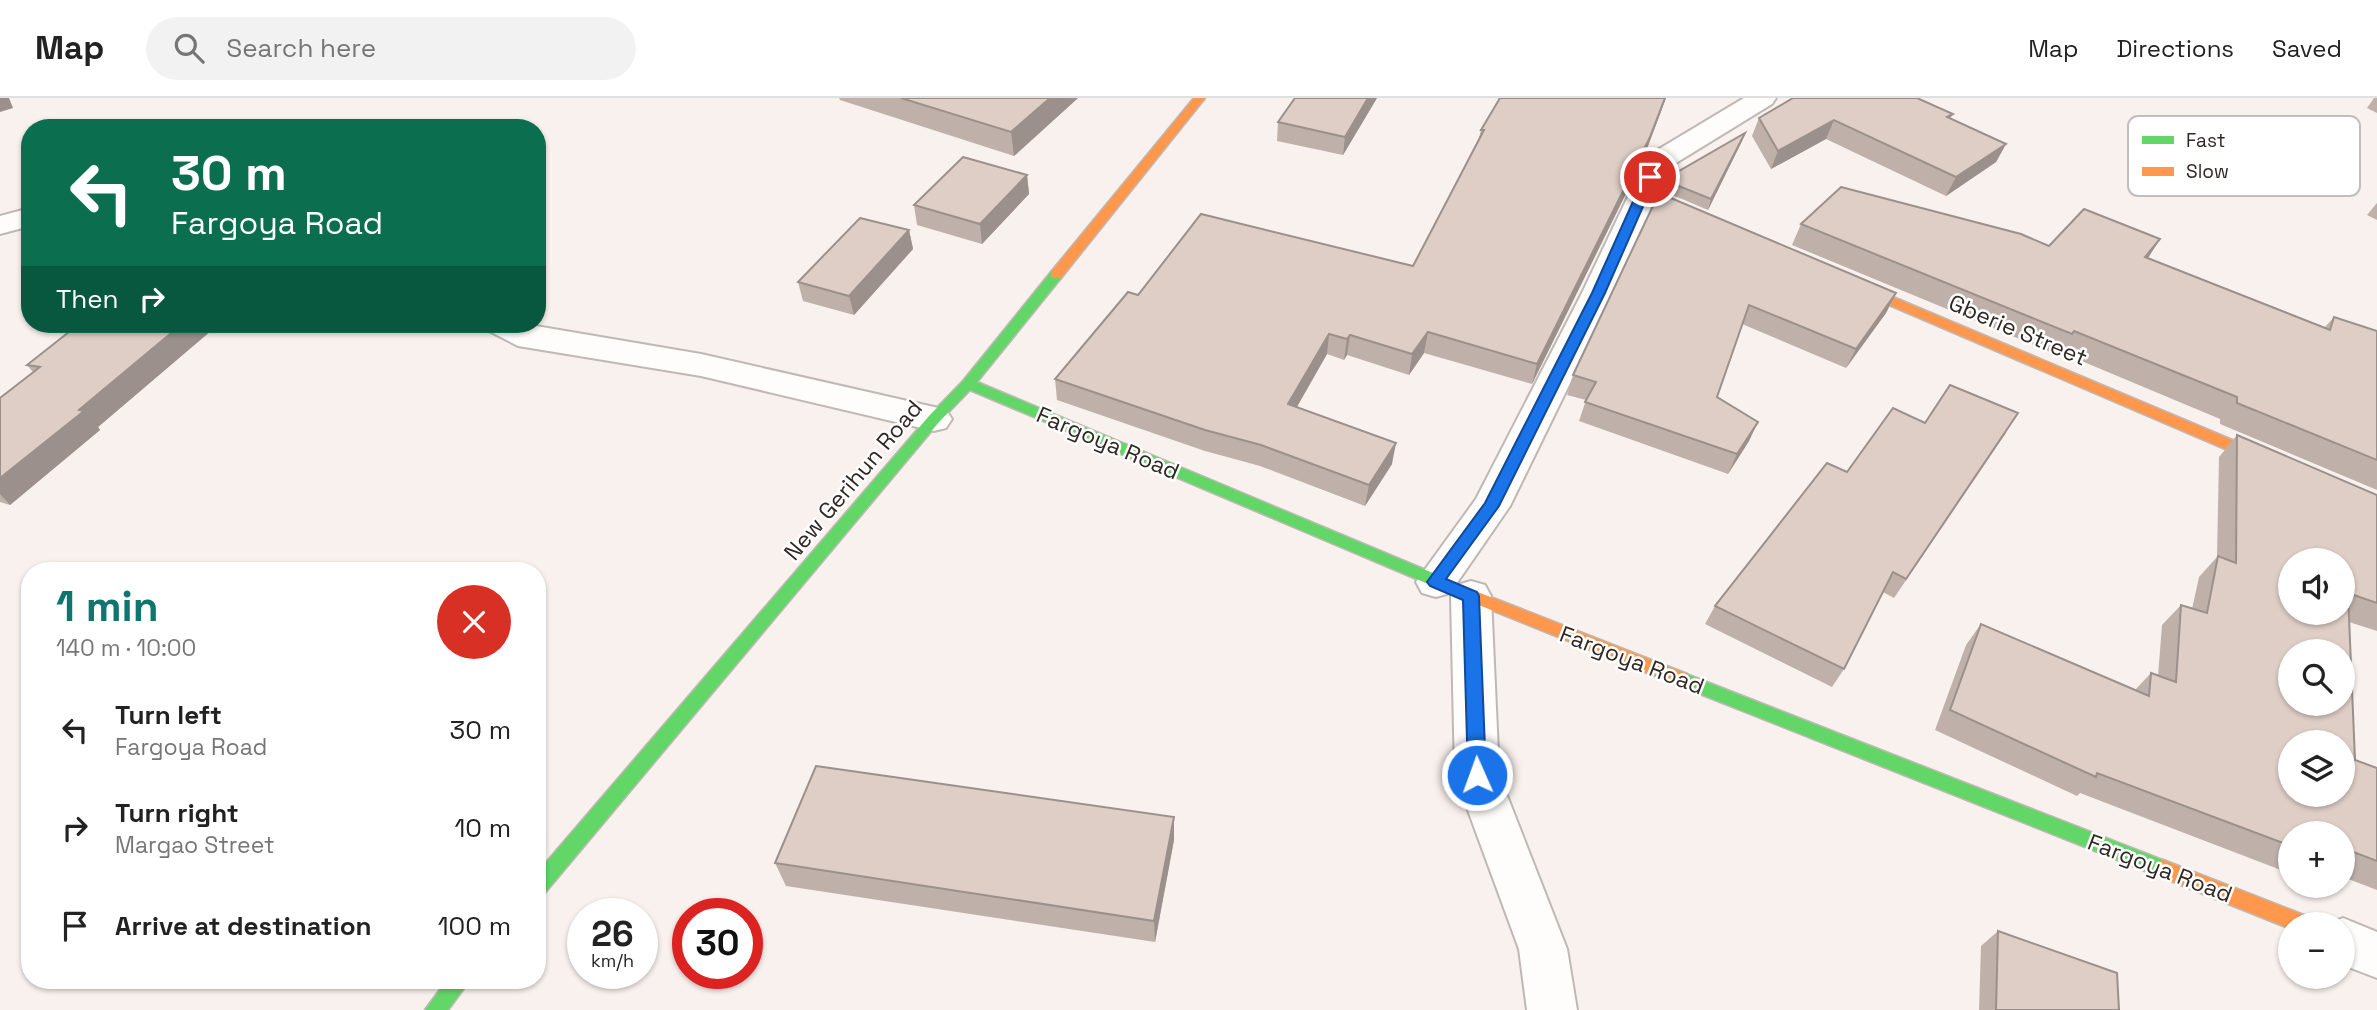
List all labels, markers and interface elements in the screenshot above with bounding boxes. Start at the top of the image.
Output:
search box [146,17,636,80]
text: Map [35,27,104,69]
icon: search [170,29,208,67]
text: Search here [226,31,376,65]
text: Map [2028,33,2078,64]
text: Directions [2116,33,2234,64]
text: Saved [2272,33,2342,64]
legend [2128,116,2360,196]
text: Fast [2186,128,2226,153]
text: 30 m [171,142,287,204]
icon: left [56,147,147,238]
pin [1620,147,1680,207]
icon: arrive [1631,158,1669,196]
text: Slow [2186,159,2229,184]
text: Fargoya Road [171,203,383,243]
icon: right [133,280,171,318]
text: Then [56,282,119,316]
street label: Gberie Street [1944,287,2092,373]
street label: New Gerihun Road [777,394,929,566]
street label: Fargoya Road [1032,399,1184,487]
map controls [2278,548,2355,989]
button: sound [2278,548,2355,625]
text: 1 min [56,580,159,633]
button: close [437,585,511,659]
street label: Fargoya Road [1555,619,1709,701]
text: 140 m · 10:00 [56,633,196,663]
button: search [2278,639,2355,716]
text: Turn left [115,698,222,732]
icon: left [56,711,94,749]
text: 30 m [450,713,511,747]
button: layers [2278,730,2355,807]
text: Fargoya Road [115,732,267,762]
position arrow [1440,738,1514,812]
text: Turn right [115,796,239,830]
icon: right [56,809,94,847]
text: 10 m [454,811,511,845]
button: + [2278,821,2355,898]
street label: Fargoya Road [2083,827,2237,909]
text: Margao Street [115,830,274,860]
speed limit sign: 30 [672,898,763,989]
icon: arrive [56,907,94,945]
text: Arrive at destination [115,909,372,943]
text: 100 m [438,909,511,943]
text: 26 [591,912,634,956]
button: − [2278,912,2355,989]
text: km/h [591,949,634,972]

